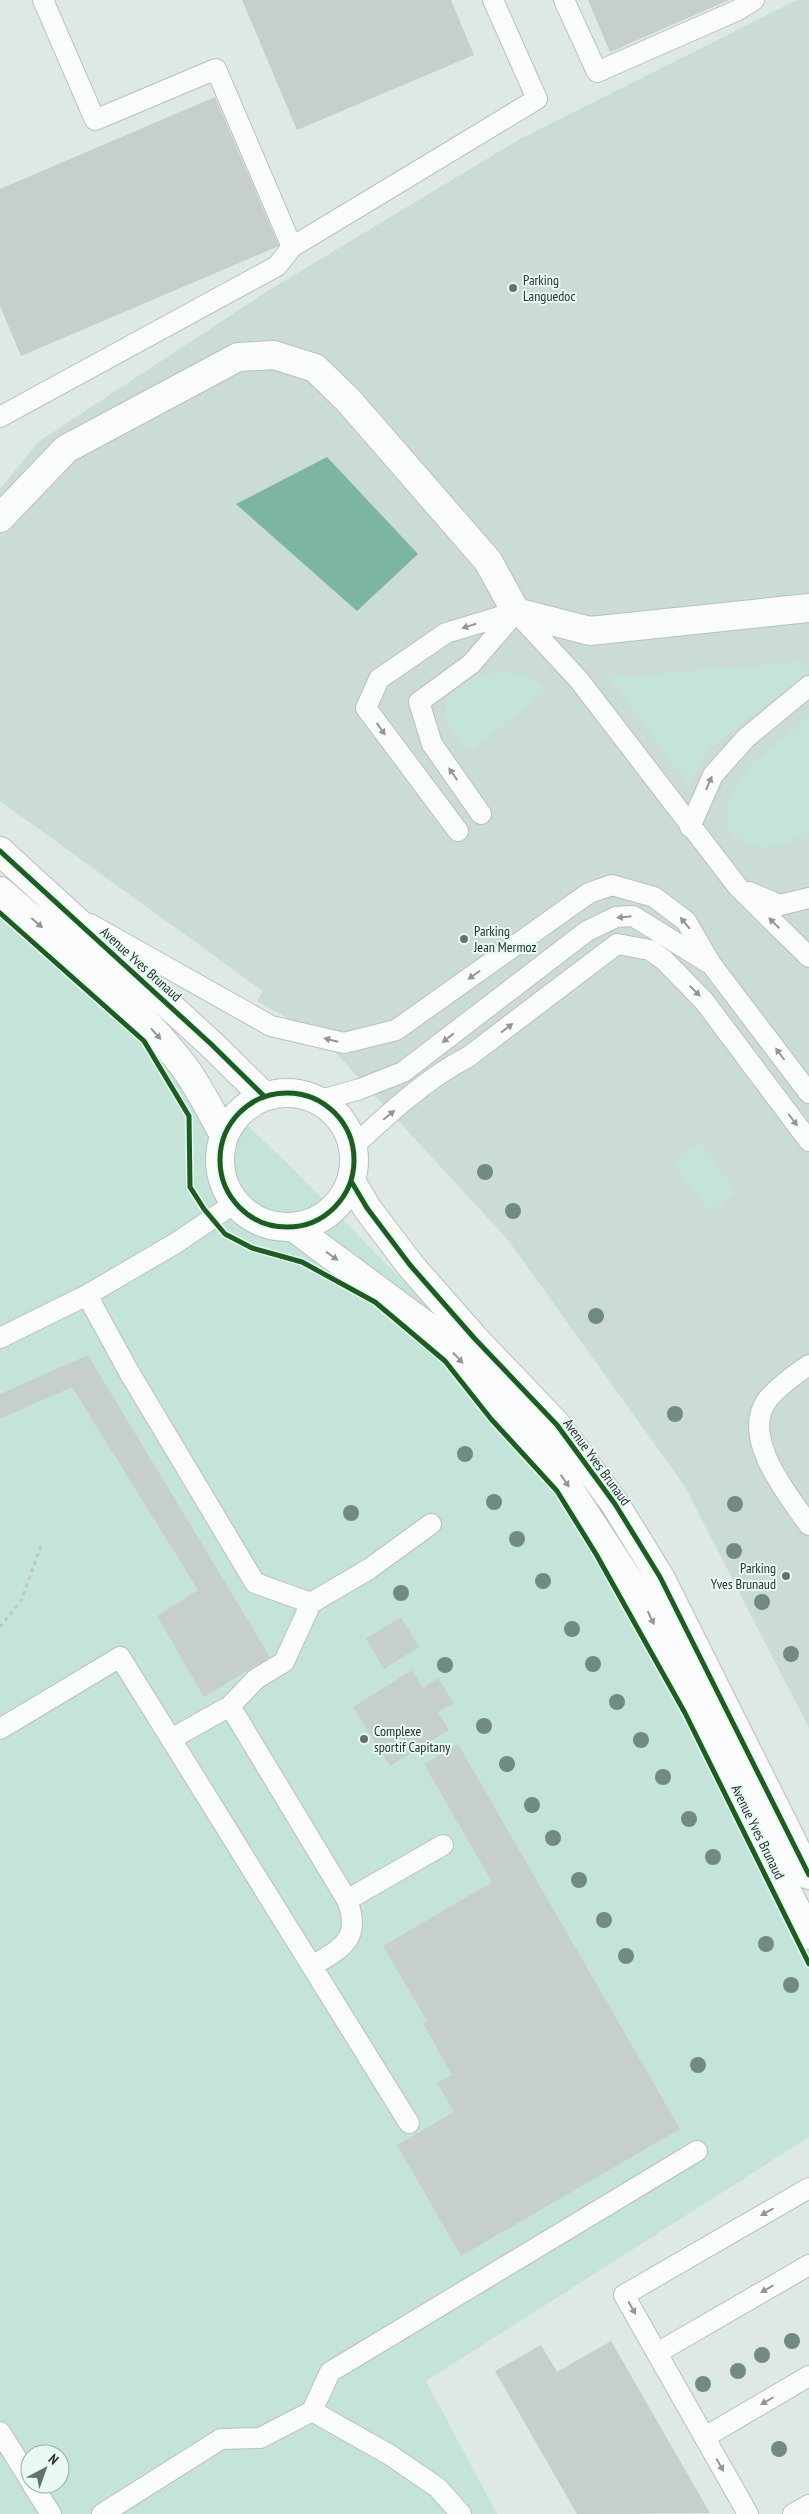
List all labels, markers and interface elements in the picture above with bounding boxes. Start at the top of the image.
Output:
place label: Parking Languedoc [523,271,575,305]
marker: Parking Languedoc [507,282,519,294]
one-way arrow [462,623,477,631]
one-way arrow [376,722,386,736]
one-way arrow [448,767,458,780]
one-way arrow [706,776,714,790]
one-way arrow [615,913,631,921]
one-way arrow [680,916,691,929]
one-way arrow [30,917,42,929]
one-way arrow [768,917,780,929]
place label: Parking Jean Mermoz [473,922,536,956]
street label: Avenue Yves Brunaud [97,923,185,1005]
marker: Parking Jean Mermoz [458,933,470,945]
one-way arrow [467,970,481,980]
one-way arrow [688,985,700,997]
one-way arrow [500,1022,513,1033]
one-way arrow [150,1027,161,1040]
one-way arrow [442,1032,455,1043]
one-way arrow [323,1036,338,1044]
one-way arrow [774,1048,785,1061]
one-way arrow [382,1109,395,1120]
one-way arrow [788,1113,798,1127]
one-way arrow [326,1251,339,1261]
one-way arrow [452,1352,464,1364]
street label: Avenue Yves Brunaud [559,1415,635,1509]
one-way arrow [560,1474,570,1487]
place label: Parking Yves Brunaud [711,1559,776,1593]
marker: Parking Yves Brunaud [780,1570,792,1582]
one-way arrow [648,1611,656,1625]
place label: Complexe sportif Capitany [374,1722,451,1756]
marker: Complexe sportif Capitany [358,1733,370,1745]
street label: Avenue Yves Brunaud [727,1782,789,1882]
one-way arrow [759,2208,774,2216]
one-way arrow [760,2285,773,2294]
one-way arrow [627,2301,636,2315]
one-way arrow [760,2396,774,2405]
north arrow [20,2444,70,2494]
text: N [45,2450,62,2468]
one-way arrow [716,2458,725,2471]

